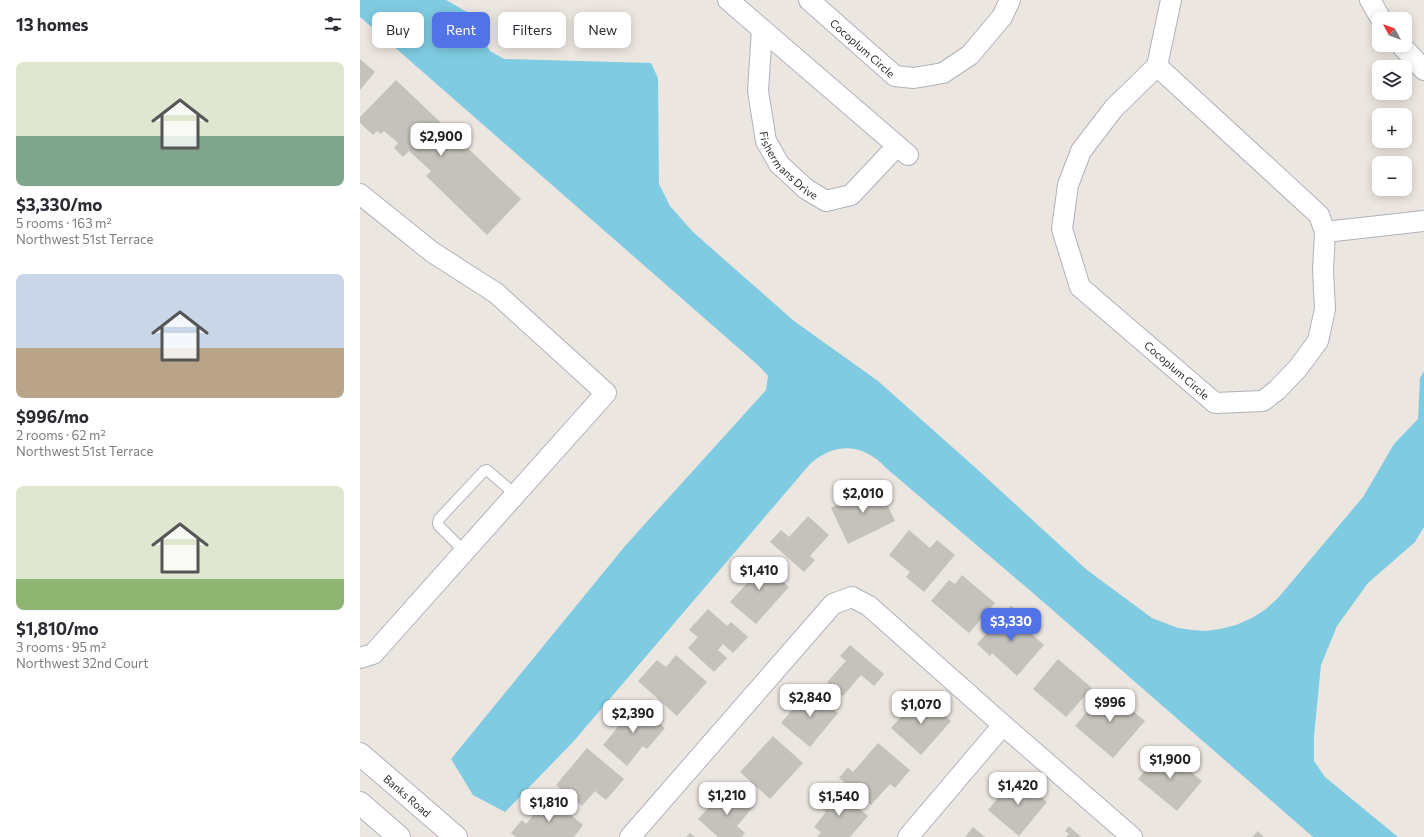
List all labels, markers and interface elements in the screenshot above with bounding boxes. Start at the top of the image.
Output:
chip: Buy [372,12,424,48]
chip: Rent [432,12,490,48]
chip: Filters [498,12,566,48]
chip: New [574,12,631,48]
north arrow [1372,12,1412,52]
map controls [1372,12,1412,196]
icon: filters [322,13,344,35]
text: 13 homes [16,14,89,35]
street label: Cocoplum Circle [828,16,898,80]
button: layers [1372,60,1412,100]
icon: home [144,88,216,160]
button: + [1372,108,1412,148]
pin: $2,900 [408,123,474,157]
text: $2,900 [419,128,463,144]
street label: Fishermans Drive [758,130,821,201]
button: − [1372,156,1412,196]
text: $3,330/mo [16,194,102,215]
text: 5 rooms · 163 m² [16,215,112,231]
text: Northwest 51st Terrace [16,231,153,247]
icon: home [144,300,216,372]
street label: Cocoplum Circle [1142,338,1212,402]
text: $996/mo [16,406,89,427]
text: 2 rooms · 62 m² [16,427,106,443]
text: Northwest 51st Terrace [16,443,153,459]
pin: $2,010 [830,480,896,514]
text: $2,010 [842,485,884,501]
icon: home [144,512,216,584]
pin: $1,410 [726,557,792,591]
text: $1,410 [740,562,778,578]
pin: $3,330 [978,608,1044,642]
text: $3,330 [990,613,1032,629]
text: $1,810/mo [16,618,99,639]
text: 3 rooms · 95 m² [16,639,106,655]
text: Northwest 32nd Court [16,655,149,671]
pin: $2,840 [777,684,843,718]
text: $2,840 [789,689,831,705]
pin: $996 [1086,689,1134,723]
pin: $1,070 [888,691,954,725]
text: $996 [1094,694,1126,710]
text: $1,070 [901,696,941,712]
pin: $2,390 [600,700,666,734]
text: $2,390 [612,705,654,721]
pin: $1,900 [1137,746,1203,780]
text: $1,900 [1149,751,1191,767]
street label: Banks Road [381,771,434,819]
pin: $1,420 [985,772,1051,806]
text: $1,420 [998,777,1038,793]
pin: $1,210 [694,782,760,816]
pin: $1,540 [806,783,872,817]
text: $1,210 [708,787,746,803]
text: $1,540 [819,788,859,804]
pin: $1,810 [516,789,582,823]
text: $1,810 [530,794,568,810]

